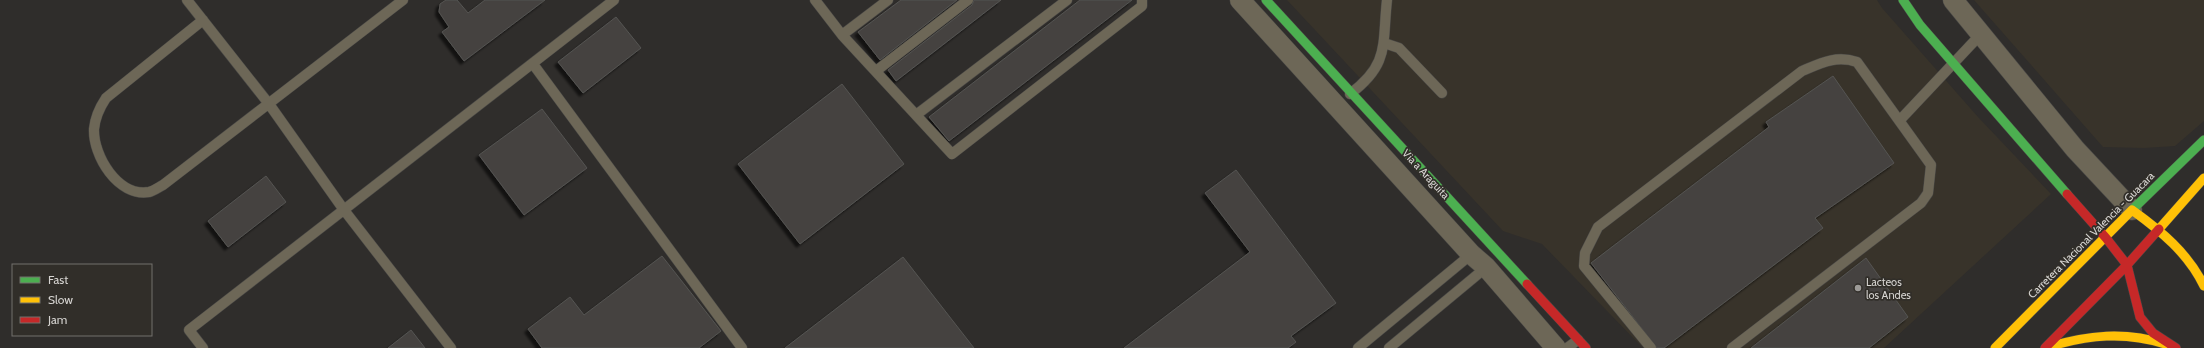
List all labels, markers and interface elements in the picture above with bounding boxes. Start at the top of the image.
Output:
street label: Via a Araguita [1399,146,1453,202]
street label: Carretera Nacional Valencia - Guacara [2025,168,2158,301]
legend [12,264,152,336]
text: Fast [48,272,68,287]
place label: Lacteos los Andes [1866,275,1911,302]
marker: Lacteos los Andes [1853,283,1863,293]
text: Slow [48,292,73,307]
text: Jam [47,312,67,327]

